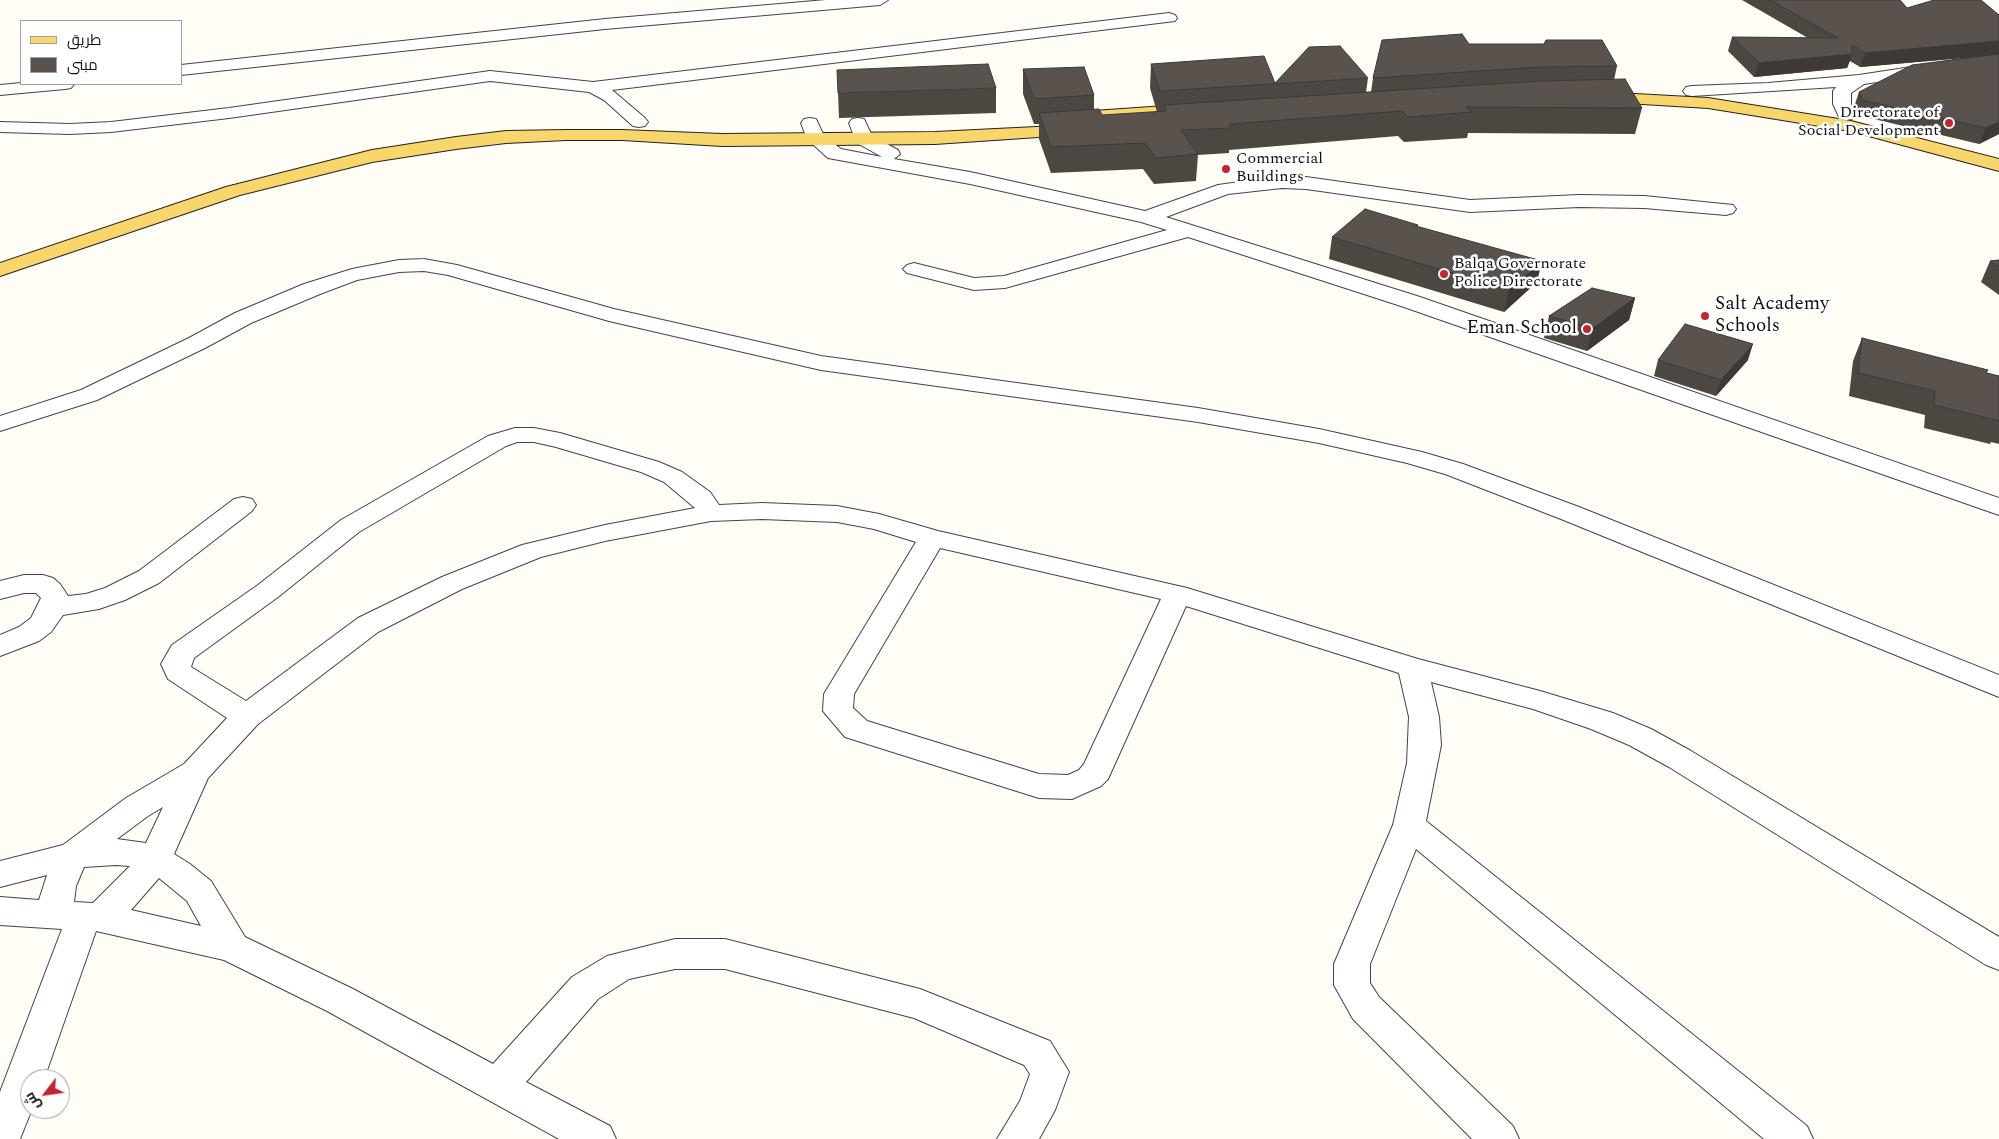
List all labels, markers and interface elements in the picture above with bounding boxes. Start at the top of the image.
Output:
legend [20,20,182,85]
text: طريق [67,29,101,52]
text: مبنى [67,54,98,77]
place label: Directorate of Social Development [1798,104,1939,142]
marker: Directorate of Social Development [1943,117,1955,129]
place label: Commercial Buildings [1236,150,1323,188]
marker: Commercial Buildings [1220,163,1232,175]
place label: Balqa Governorate Police Directorate [1454,255,1586,293]
marker: Balqa Governorate Police Directorate [1438,268,1450,280]
place label: Salt Academy Schools [1715,294,1829,338]
marker: Salt Academy Schools [1699,310,1711,322]
place label: Eman School [1466,318,1577,340]
marker: Eman School [1581,323,1593,335]
north arrow [20,1069,70,1119]
text: ش [19,1088,46,1114]

